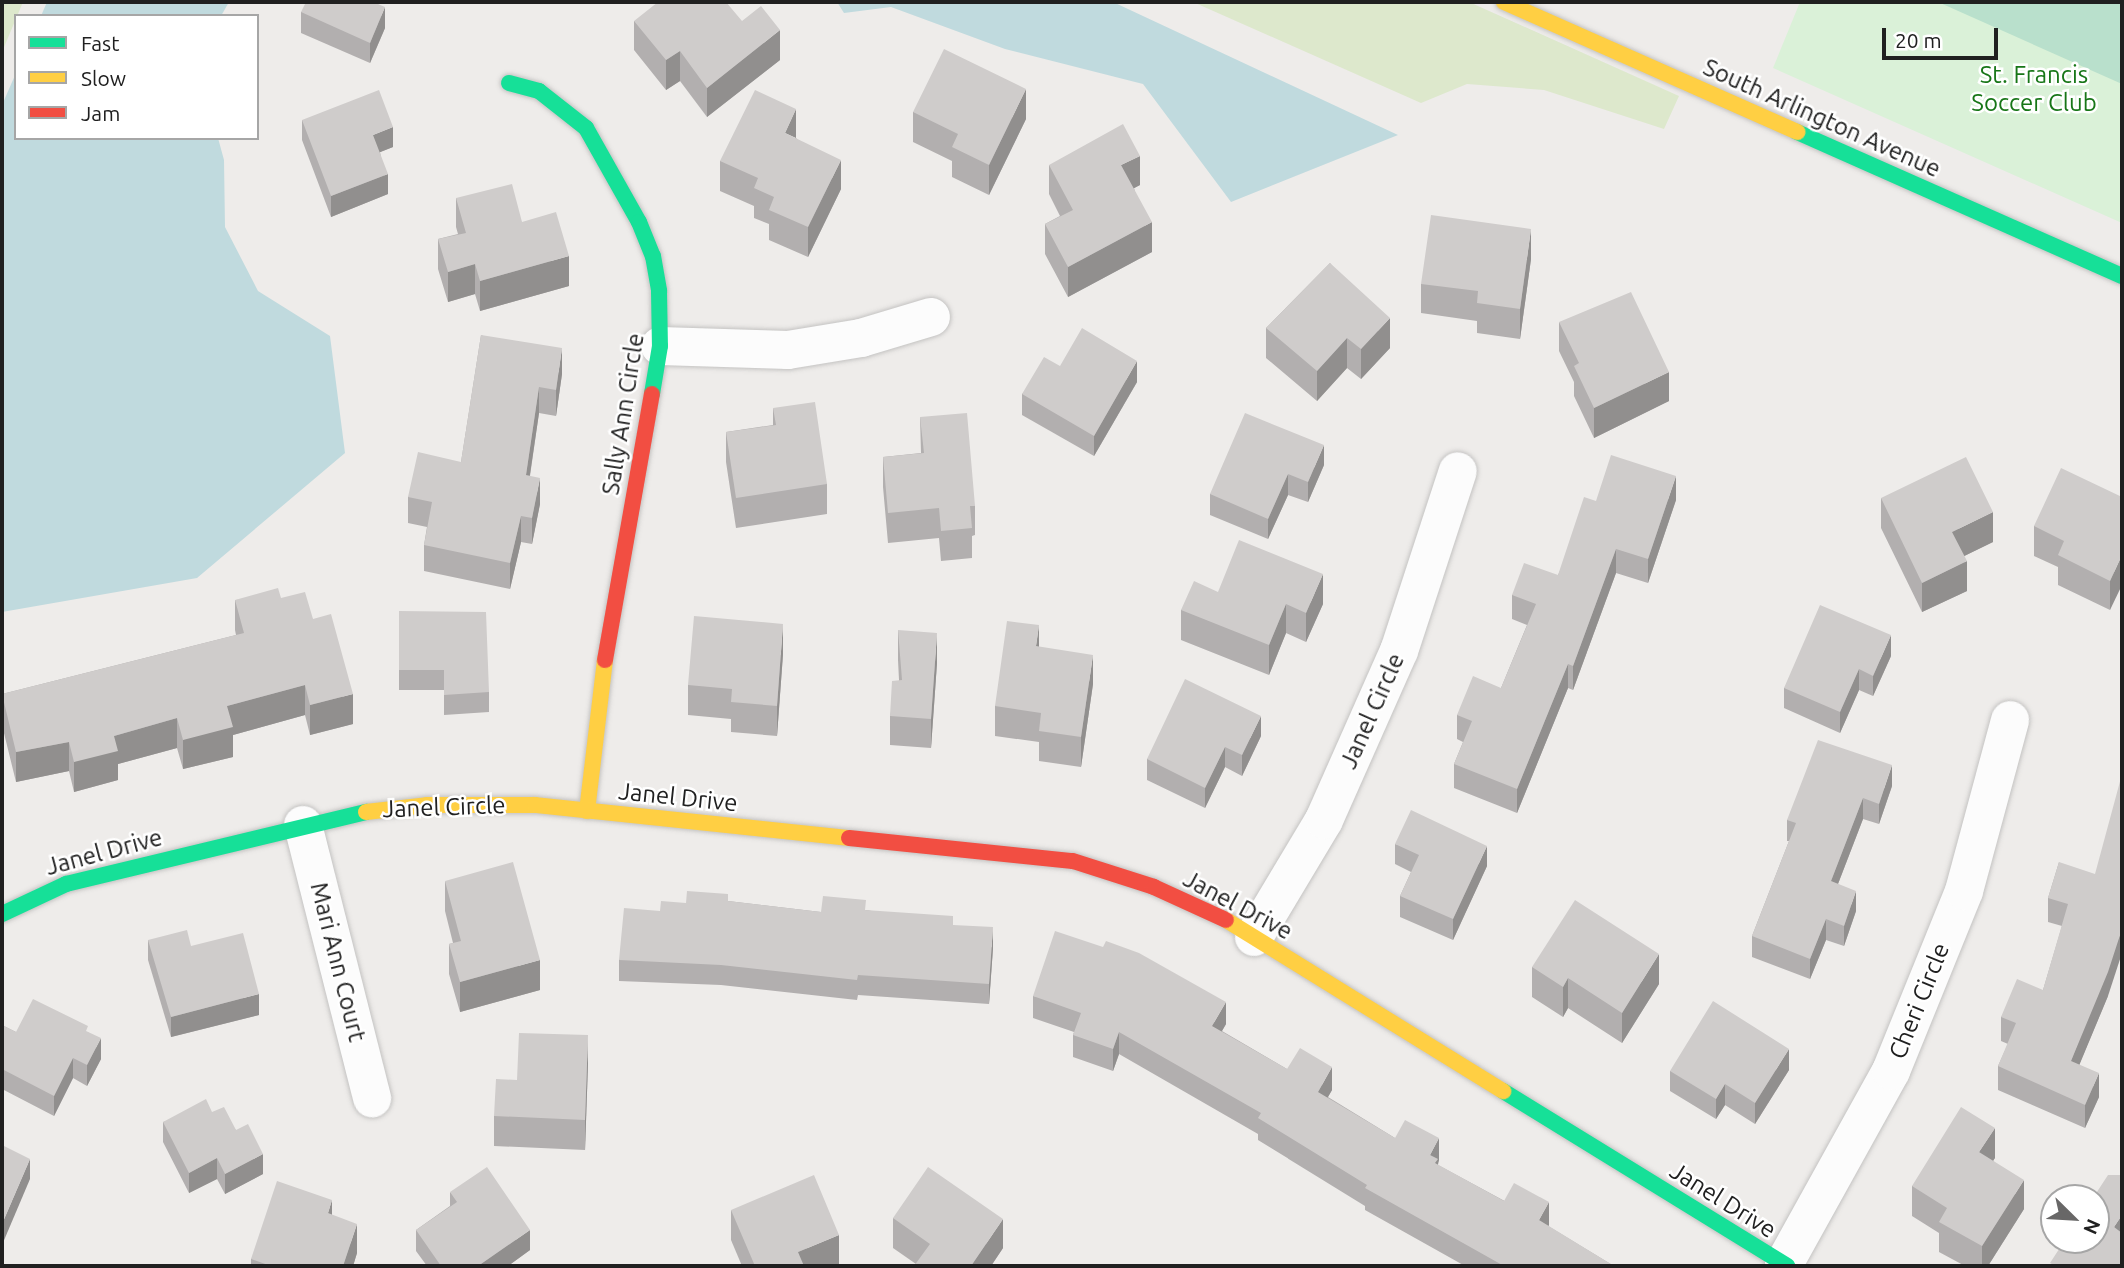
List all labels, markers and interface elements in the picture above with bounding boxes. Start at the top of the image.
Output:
legend [14,14,259,140]
scale bar [1886,14,2002,58]
text: 20 m [1895,28,1942,52]
text: Fast [81,31,119,55]
street label: South Arlington Avenue [1699,53,1945,183]
park label: St. Francis Soccer Club [1971,61,2097,117]
text: Slow [81,66,126,90]
text: Jam [81,101,120,125]
street label: Sally Ann Circle [596,331,650,497]
street label: Janel Circle [1334,649,1410,773]
street label: Janel Drive [617,776,739,818]
street label: Janel Circle [382,790,506,824]
street label: Janel Drive [43,823,165,881]
street label: Janel Drive [1178,864,1298,946]
street label: Mari Ann Court [304,879,372,1045]
street label: Cheri Circle [1883,939,1955,1063]
street label: Janel Drive [1665,1156,1781,1244]
north arrow [2040,1184,2110,1254]
text: N [2079,1216,2105,1238]

